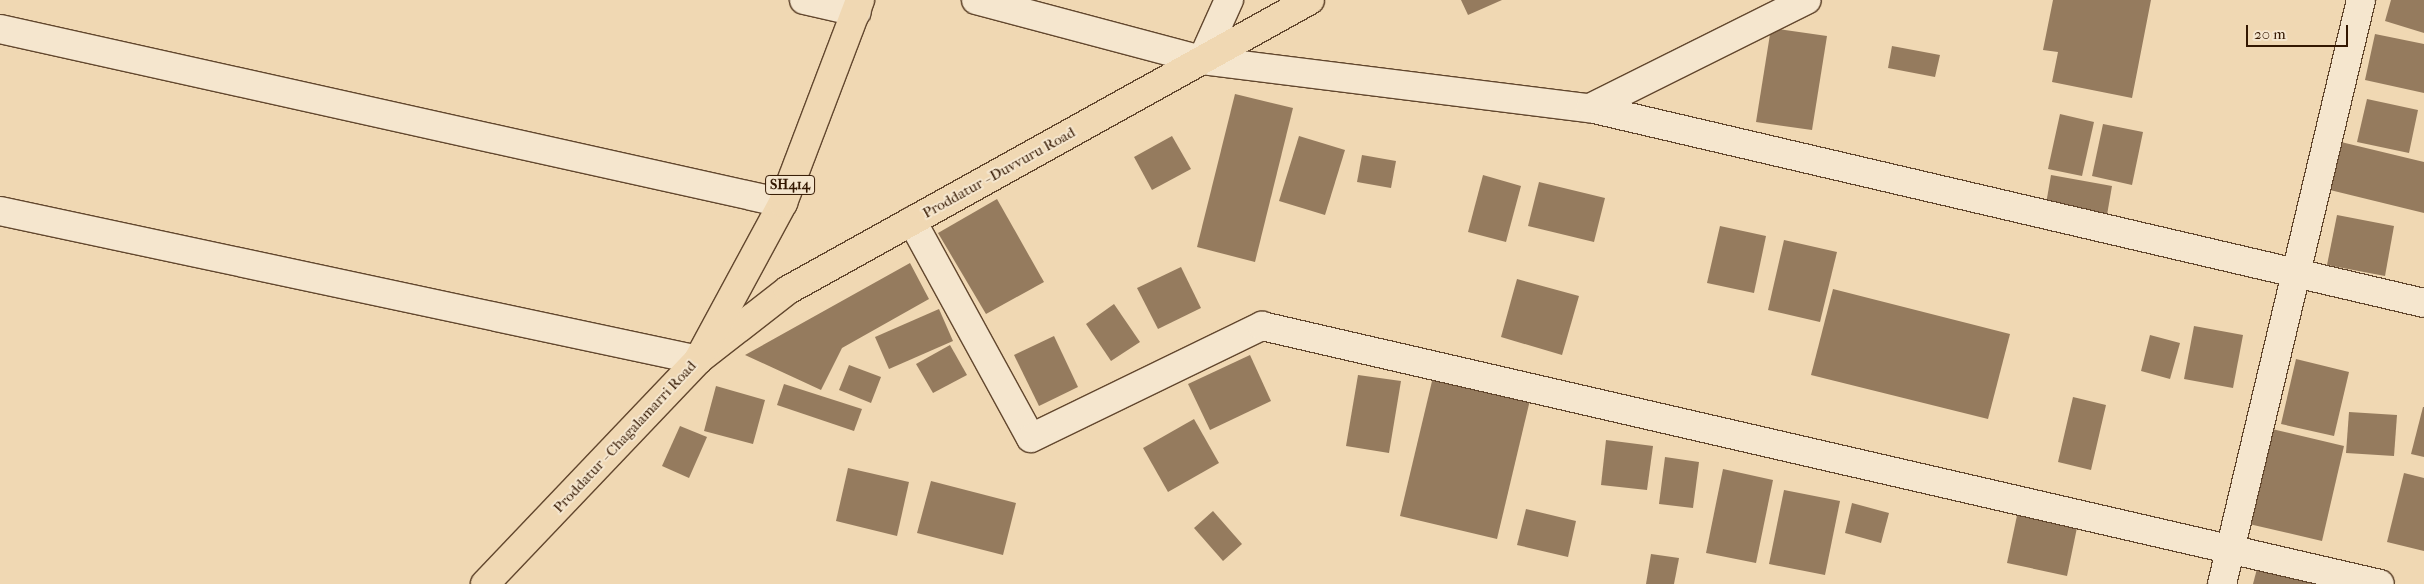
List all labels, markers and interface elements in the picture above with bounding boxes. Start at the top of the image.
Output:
scale bar [2249,15,2352,47]
text: 20 m [2254,25,2286,43]
street label: Proddatur - Duvvuru Road [920,124,1078,222]
road number: SH414 [765,174,815,196]
street label: Proddatur - Chagalamarri Road [550,357,700,517]

